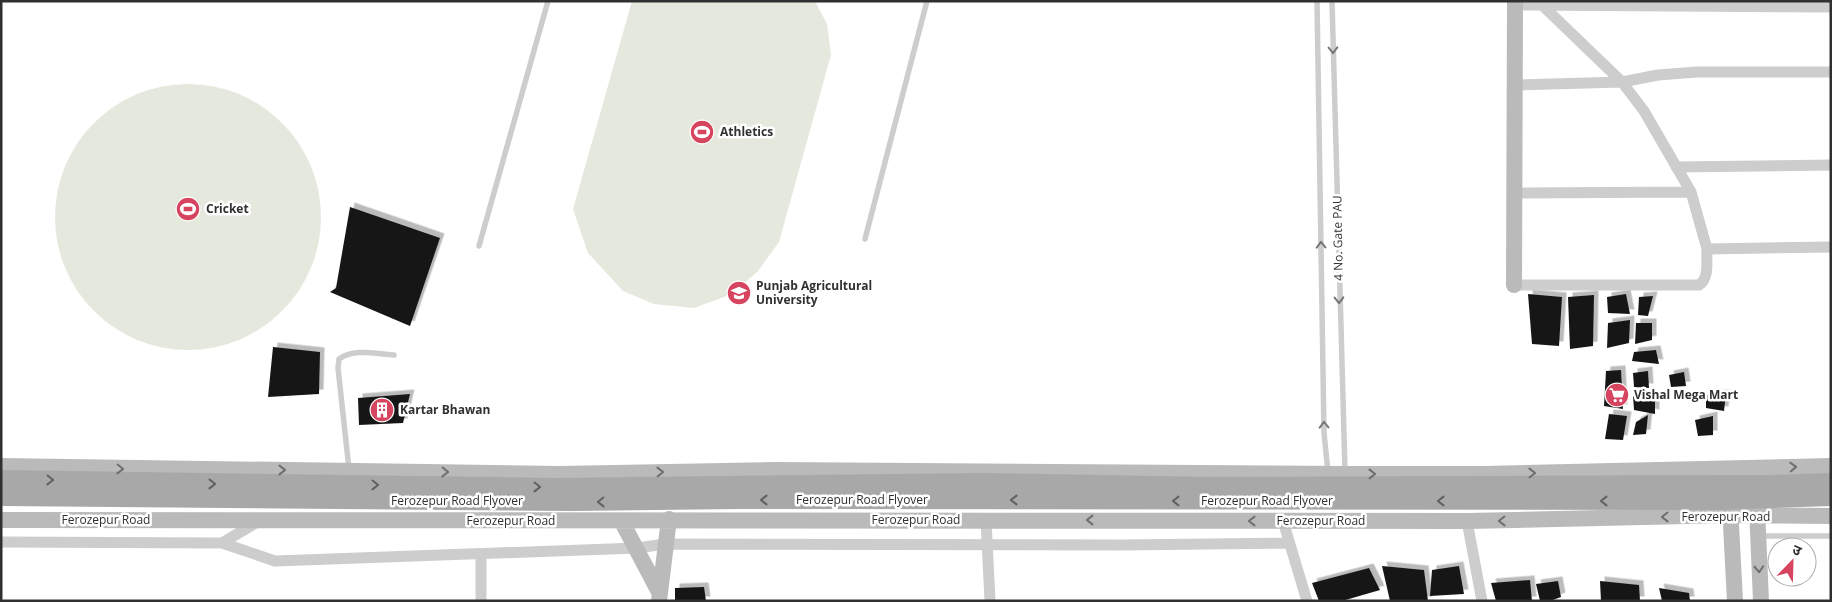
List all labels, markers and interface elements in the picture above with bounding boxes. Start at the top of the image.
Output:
one-way arrow [1328,46,1338,54]
sports icon: Athletics [689,119,715,145]
place label: Athletics [720,123,773,140]
street label: 4 No. Gate PAU [1328,195,1347,281]
sports icon: Cricket [175,196,201,222]
place label: Cricket [206,200,249,217]
one-way arrow [1316,241,1326,248]
place label: Punjab Agricultural University [756,277,872,308]
school or university icon: Punjab Agricultural University [726,280,752,306]
one-way arrow [1334,296,1345,304]
supermarket icon: Vishal Mega Mart [1604,382,1630,408]
place label: Vishal Mega Mart [1634,386,1738,403]
building icon: Kartar Bhawan [369,397,395,423]
place label: Kartar Bhawan [400,401,490,418]
one-way arrow [1319,421,1330,429]
one-way arrow [1789,462,1797,472]
one-way arrow [116,463,124,474]
one-way arrow [279,465,287,476]
one-way arrow [442,467,449,477]
one-way arrow [656,467,664,477]
one-way arrow [1528,468,1536,478]
one-way arrow [1368,469,1376,479]
one-way arrow [46,475,54,485]
one-way arrow [209,479,217,489]
one-way arrow [372,480,379,490]
one-way arrow [534,482,542,492]
street label: Ferozepur Road Flyover [796,491,928,508]
street label: Ferozepur Road Flyover [391,492,523,509]
street label: Ferozepur Road Flyover [1201,492,1333,509]
one-way arrow [760,495,768,505]
one-way arrow [1010,495,1018,505]
one-way arrow [1172,495,1180,506]
one-way arrow [1437,496,1444,506]
one-way arrow [1599,496,1607,506]
one-way arrow [597,497,605,507]
street label: Ferozepur Road [1682,508,1770,525]
street label: Ferozepur Road [62,511,150,528]
street label: Ferozepur Road [872,511,960,528]
street label: Ferozepur Road [467,512,555,529]
street label: Ferozepur Road [1277,512,1365,529]
one-way arrow [1660,512,1668,522]
one-way arrow [1085,515,1093,525]
one-way arrow [1498,515,1506,526]
one-way arrow [1248,516,1256,526]
north arrow [1767,537,1817,587]
text: उ [1790,539,1805,560]
one-way arrow [1754,565,1765,573]

